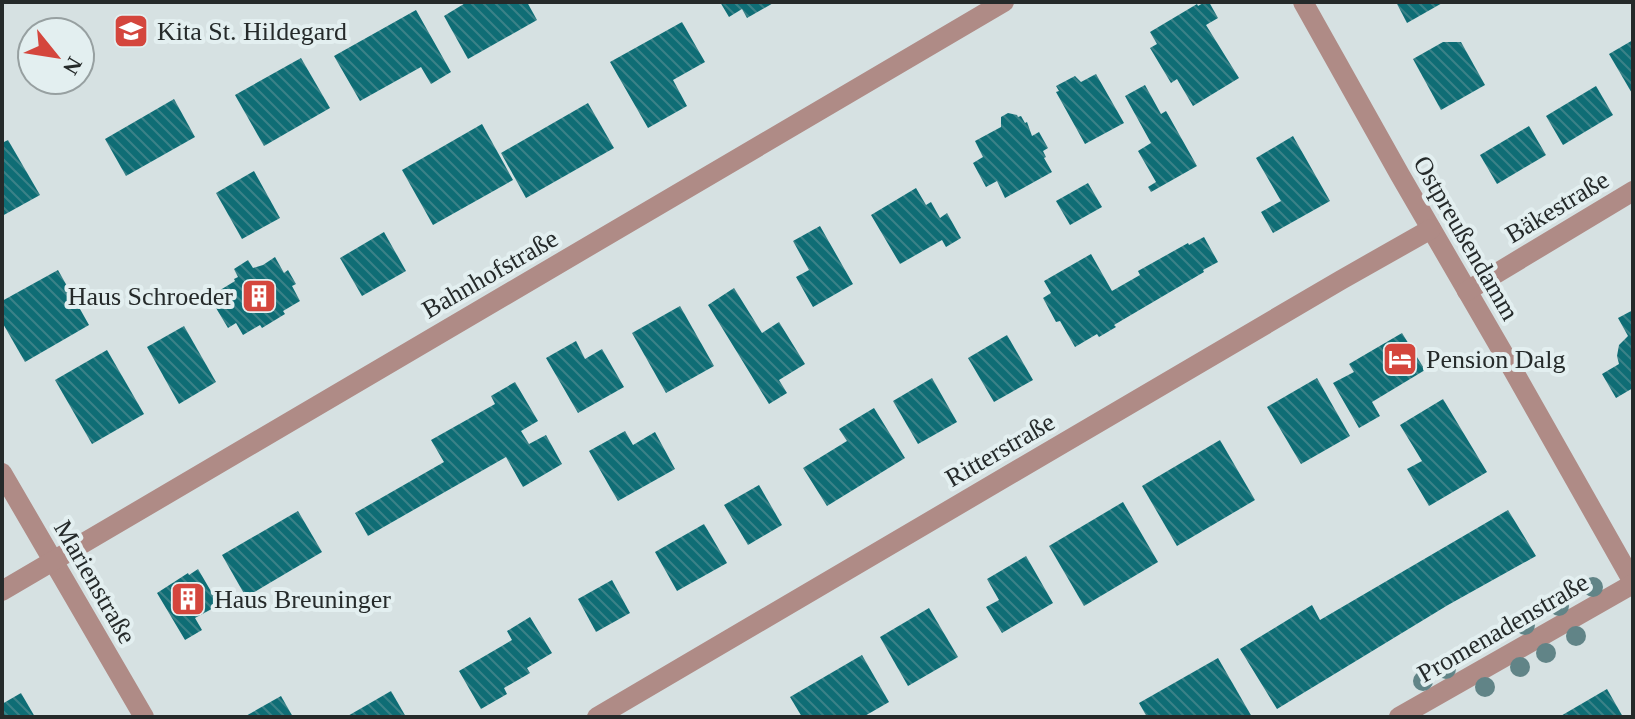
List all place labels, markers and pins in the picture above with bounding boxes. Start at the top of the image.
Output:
school or university icon: Kita St. Hildegard [112,12,150,50]
place label: Kita St. Hildegard [157,17,347,46]
building icon: Haus Schroeder [240,277,278,315]
place label: Haus Schroeder [68,282,233,311]
hotel icon: Pension Dalg [1381,340,1419,378]
place label: Pension Dalg [1426,345,1565,374]
building icon: Haus Breuninger [169,580,207,618]
place label: Haus Breuninger [214,585,391,614]

